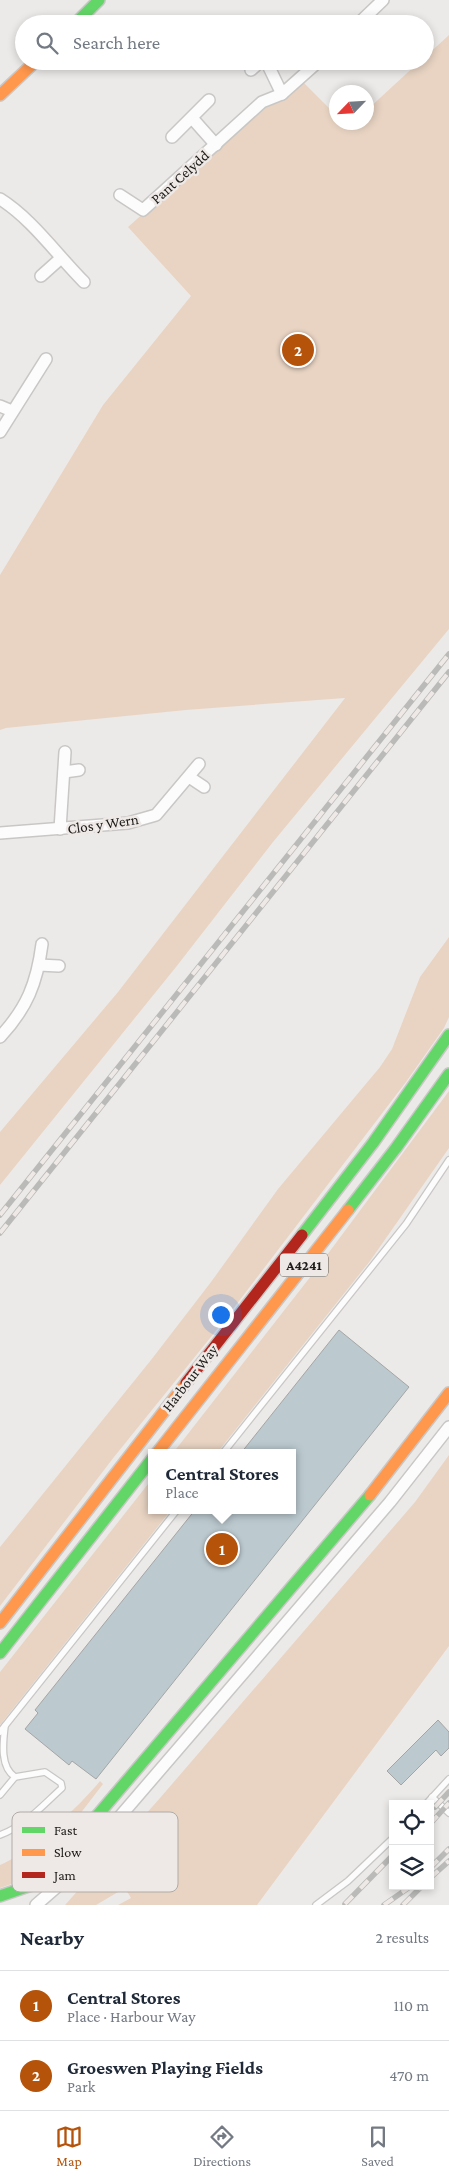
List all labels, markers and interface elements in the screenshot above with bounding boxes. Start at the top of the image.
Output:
search box [15,15,434,70]
icon: search [33,29,61,57]
text: Search here [73,32,160,53]
north arrow [329,85,374,130]
street label: Pant Celydd [148,147,213,208]
pin: 2 [282,331,314,369]
street label: Clos y Wern [66,811,140,838]
road number: A4241 [280,1254,328,1276]
your location [208,1302,234,1328]
street label: Harbour Way [159,1341,222,1415]
popup [148,1449,296,1514]
text: Central Stores [165,1463,279,1484]
text: Place [165,1484,199,1501]
pin: 1 [206,1530,238,1568]
map controls [389,1800,434,1890]
button: locate [389,1800,434,1845]
legend [12,1812,178,1892]
text: Fast [54,1822,78,1838]
text: Slow [54,1844,82,1860]
button: layers [389,1845,434,1890]
text: Jam [52,1867,76,1883]
text: Nearby [20,1926,84,1950]
text: 2 results [376,1929,429,1946]
text: Central Stores [67,1987,180,2008]
text: 1 [33,1997,39,2014]
text: 110 m [393,1997,429,2014]
text: Place · Harbour Way [67,2008,196,2025]
text: Groeswen Playing Fields [67,2057,263,2078]
text: 2 [32,2067,40,2084]
text: 470 m [389,2067,429,2084]
text: Park [67,2078,95,2095]
tab: Map [55,2123,83,2169]
tab: Directions [193,2123,251,2169]
tab: Saved [361,2123,394,2169]

